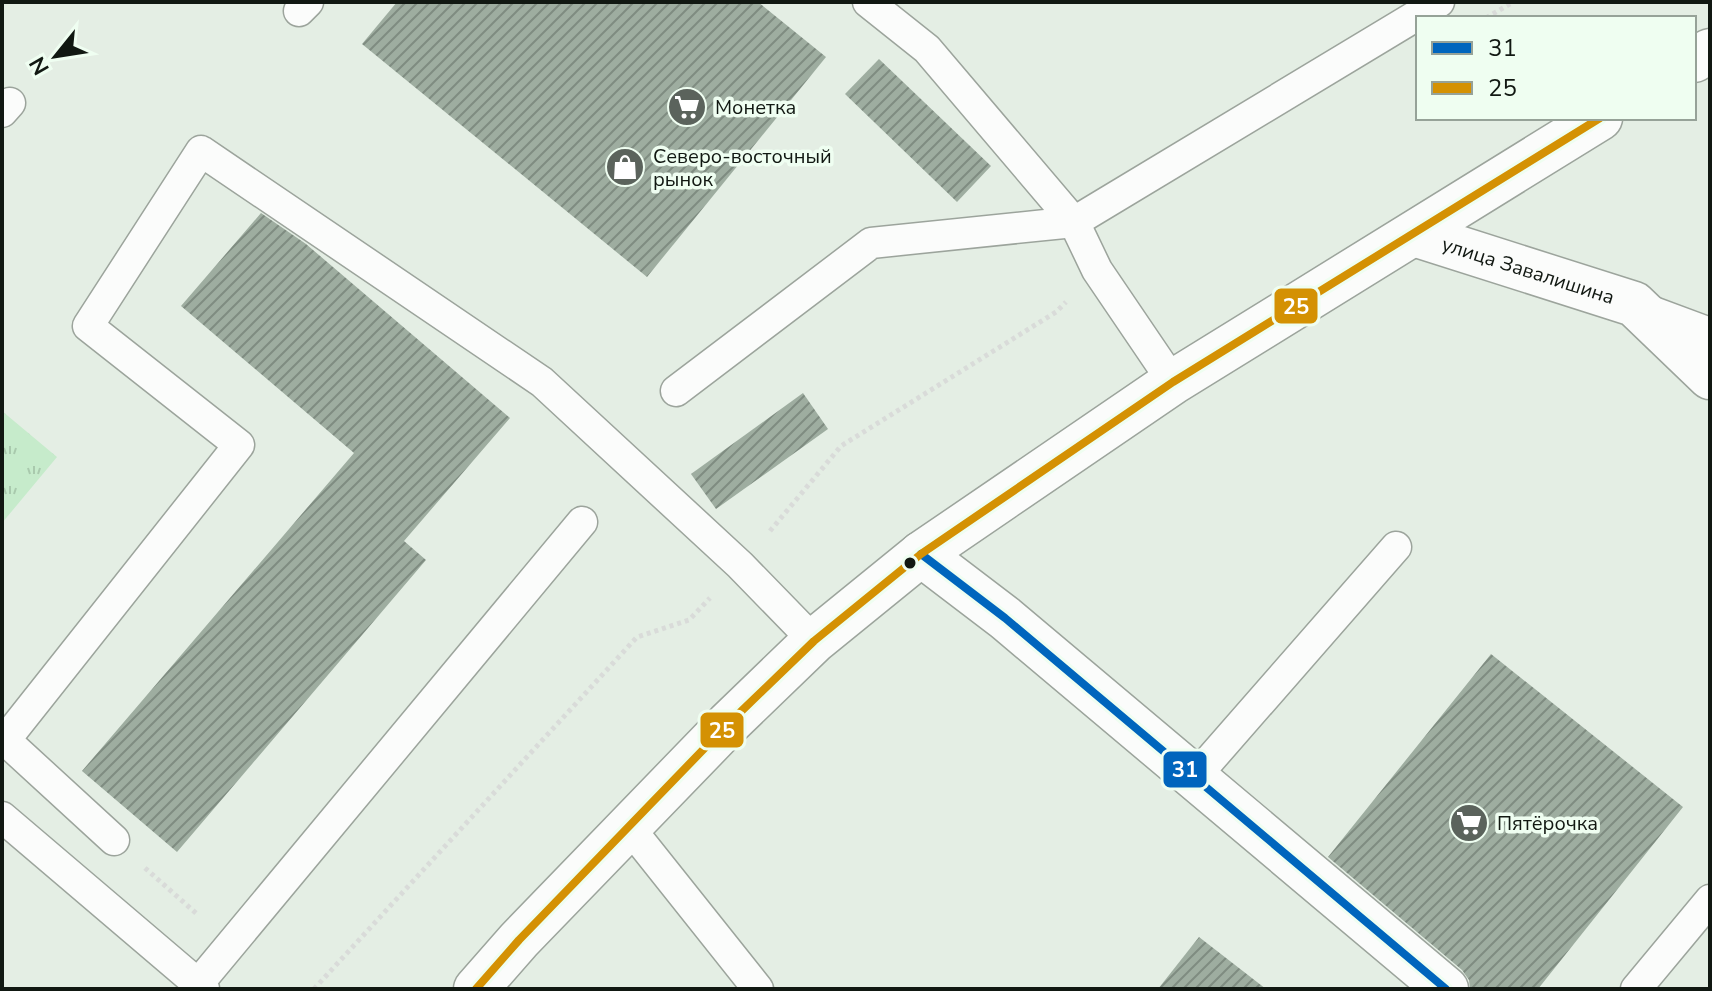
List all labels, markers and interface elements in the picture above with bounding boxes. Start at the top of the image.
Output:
north arrow [16,16,96,96]
legend [1416,16,1696,120]
text: 31 [1488,32,1517,64]
text: N [22,51,57,80]
text: 25 [1488,72,1517,104]
supermarket icon: Монетка [666,86,708,128]
place label: Монетка [715,94,796,121]
place label: Северо-восточный рынок [653,143,832,193]
shop icon: Северо-восточный рынок [604,146,646,188]
street label: улица Завалишина [1439,230,1618,310]
line badge: 25 [1273,287,1319,325]
text: 25 [1283,292,1309,322]
unlabelled marker [902,555,918,571]
line badge: 25 [699,711,745,749]
text: 25 [709,716,735,746]
line badge: 31 [1162,750,1208,789]
text: 31 [1172,755,1198,785]
supermarket icon: Пятёрочка [1448,802,1490,844]
place label: Пятёрочка [1497,810,1598,837]

